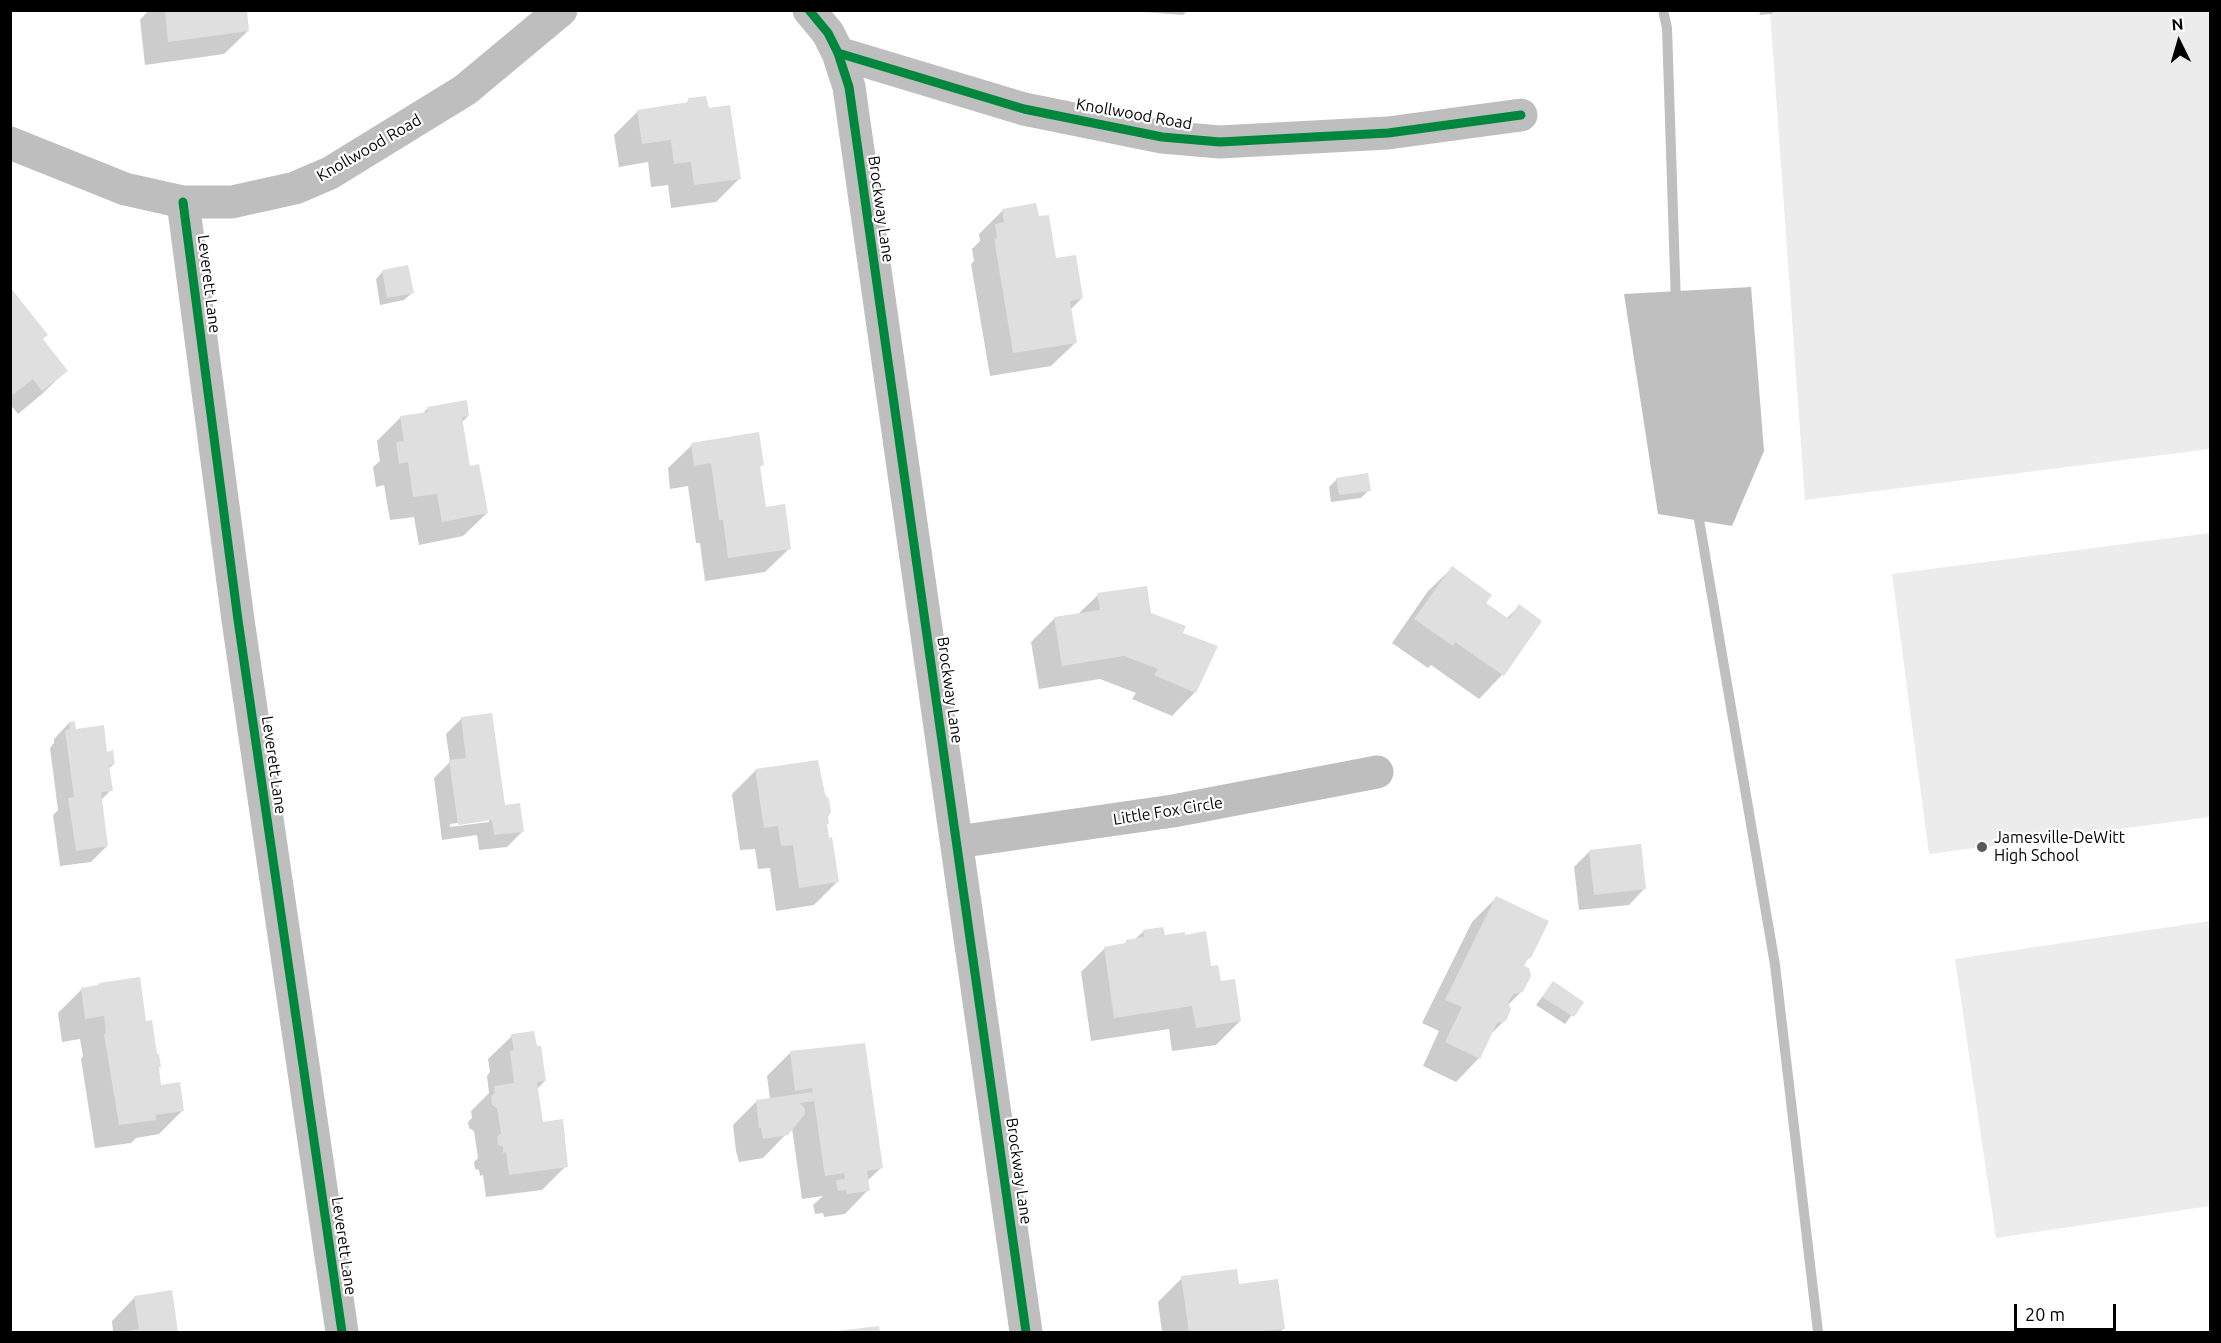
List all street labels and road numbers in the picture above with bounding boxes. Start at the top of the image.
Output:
street label: Knollwood Road [1074,94,1194,134]
street label: Knollwood Road [313,110,425,186]
street label: Brockway Lane [864,154,898,264]
street label: Leverett Lane [193,234,225,334]
street label: Brockway Lane [933,635,967,745]
street label: Leverett Lane [258,715,290,815]
street label: Little Fox Circle [1112,793,1224,829]
street label: Brockway Lane [1002,1116,1036,1226]
street label: Leverett Lane [328,1196,360,1296]

